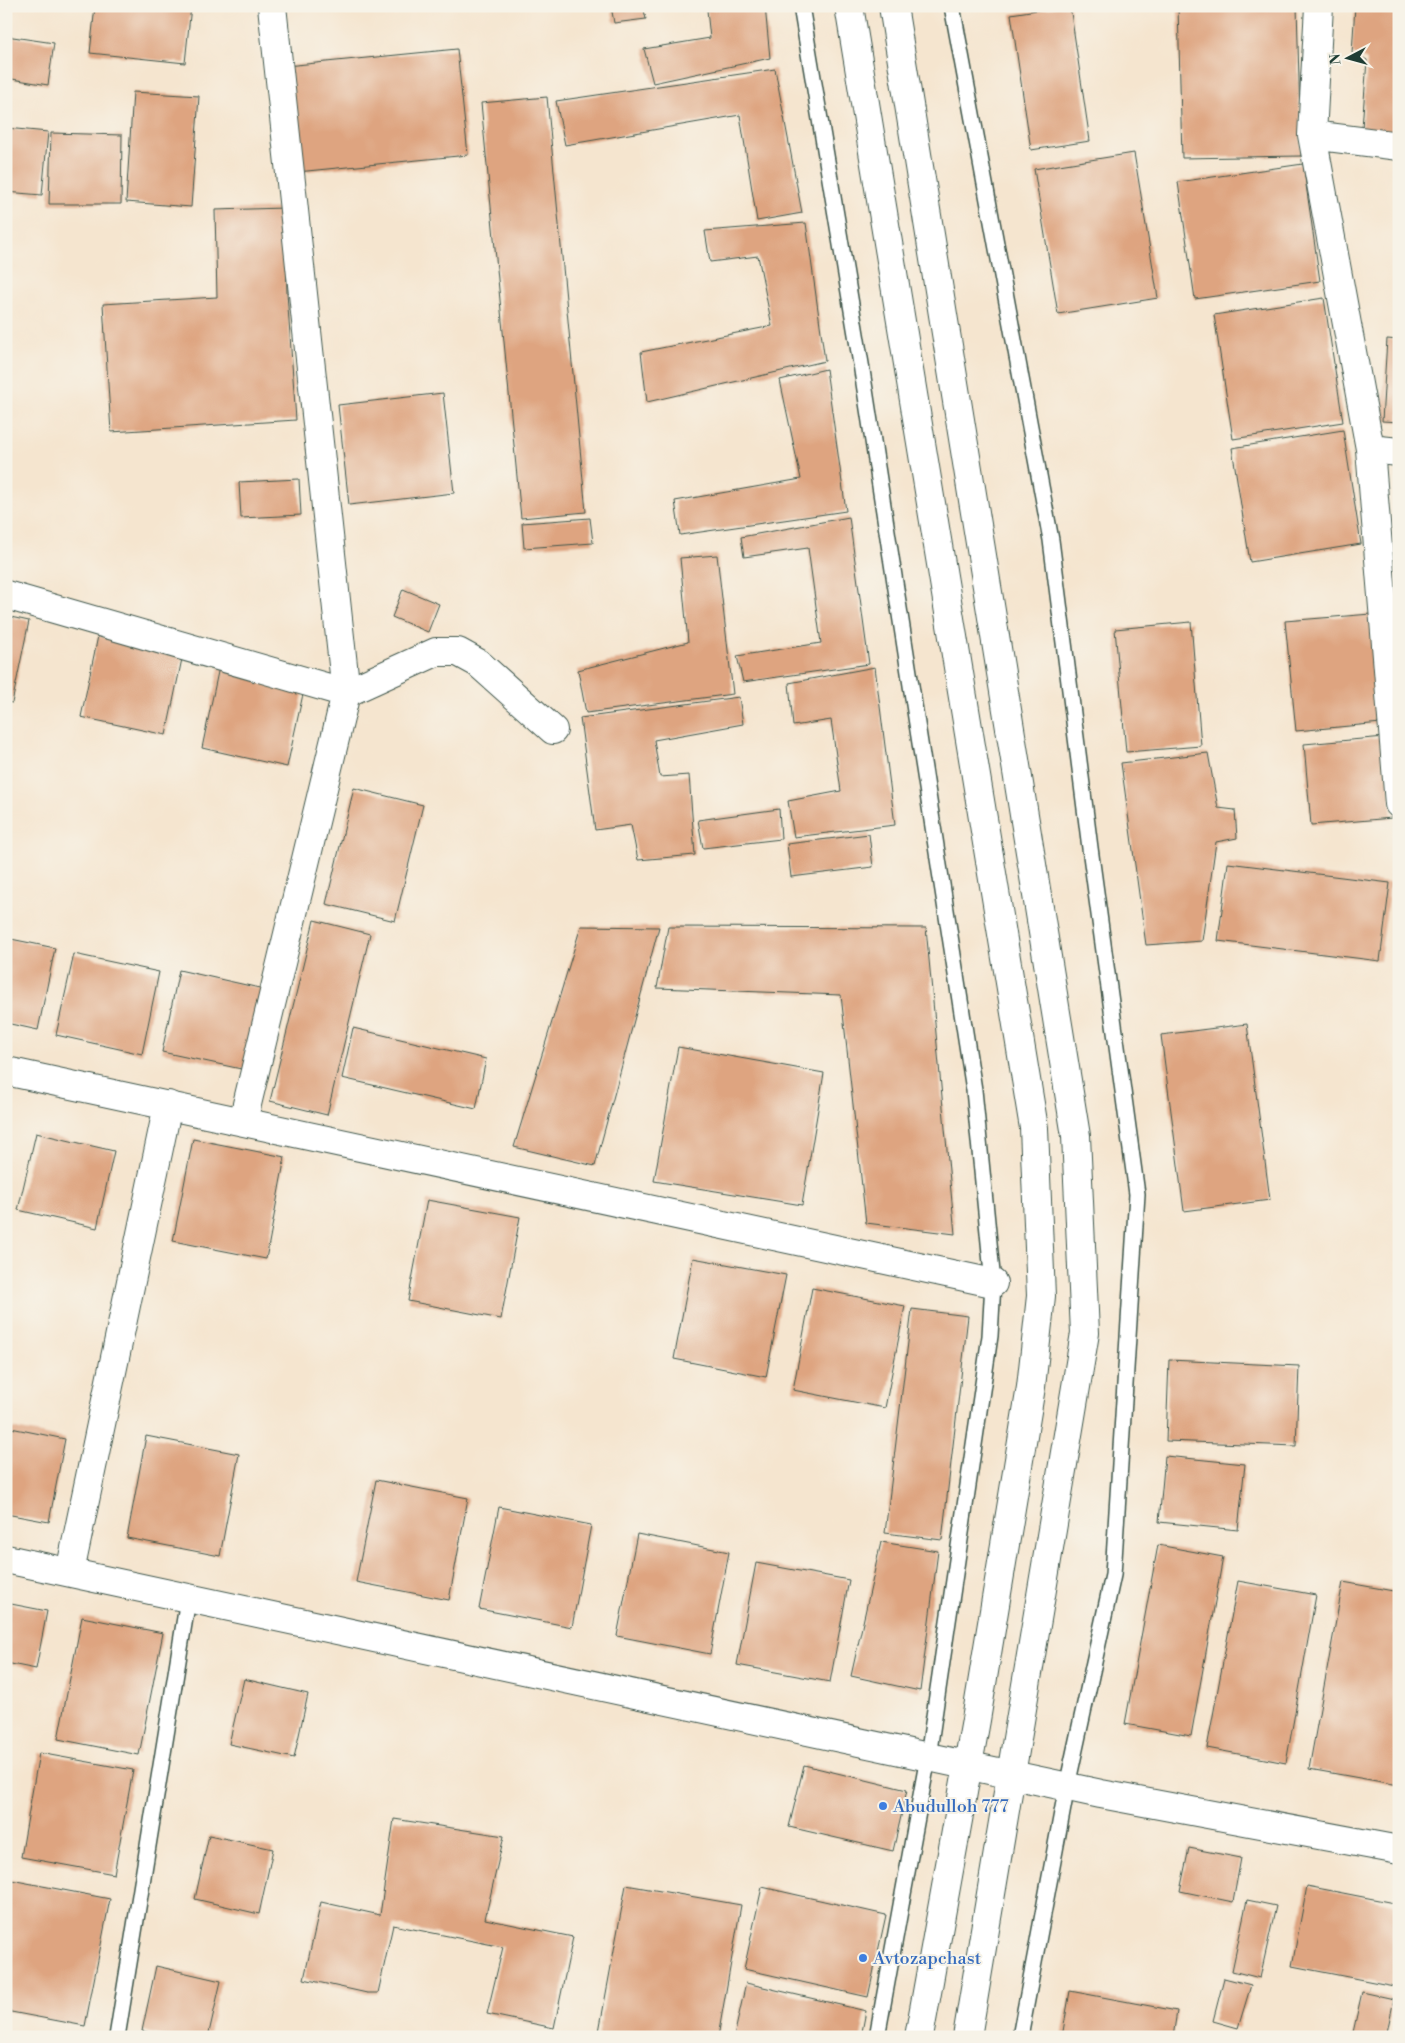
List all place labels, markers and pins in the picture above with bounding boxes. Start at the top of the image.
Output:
place label: Abudulloh 777 [892,1795,1008,1818]
marker: Abudulloh 777 [877,1800,889,1812]
place label: Avtozapchast [872,1947,982,1970]
marker: Avtozapchast [857,1952,869,1964]

